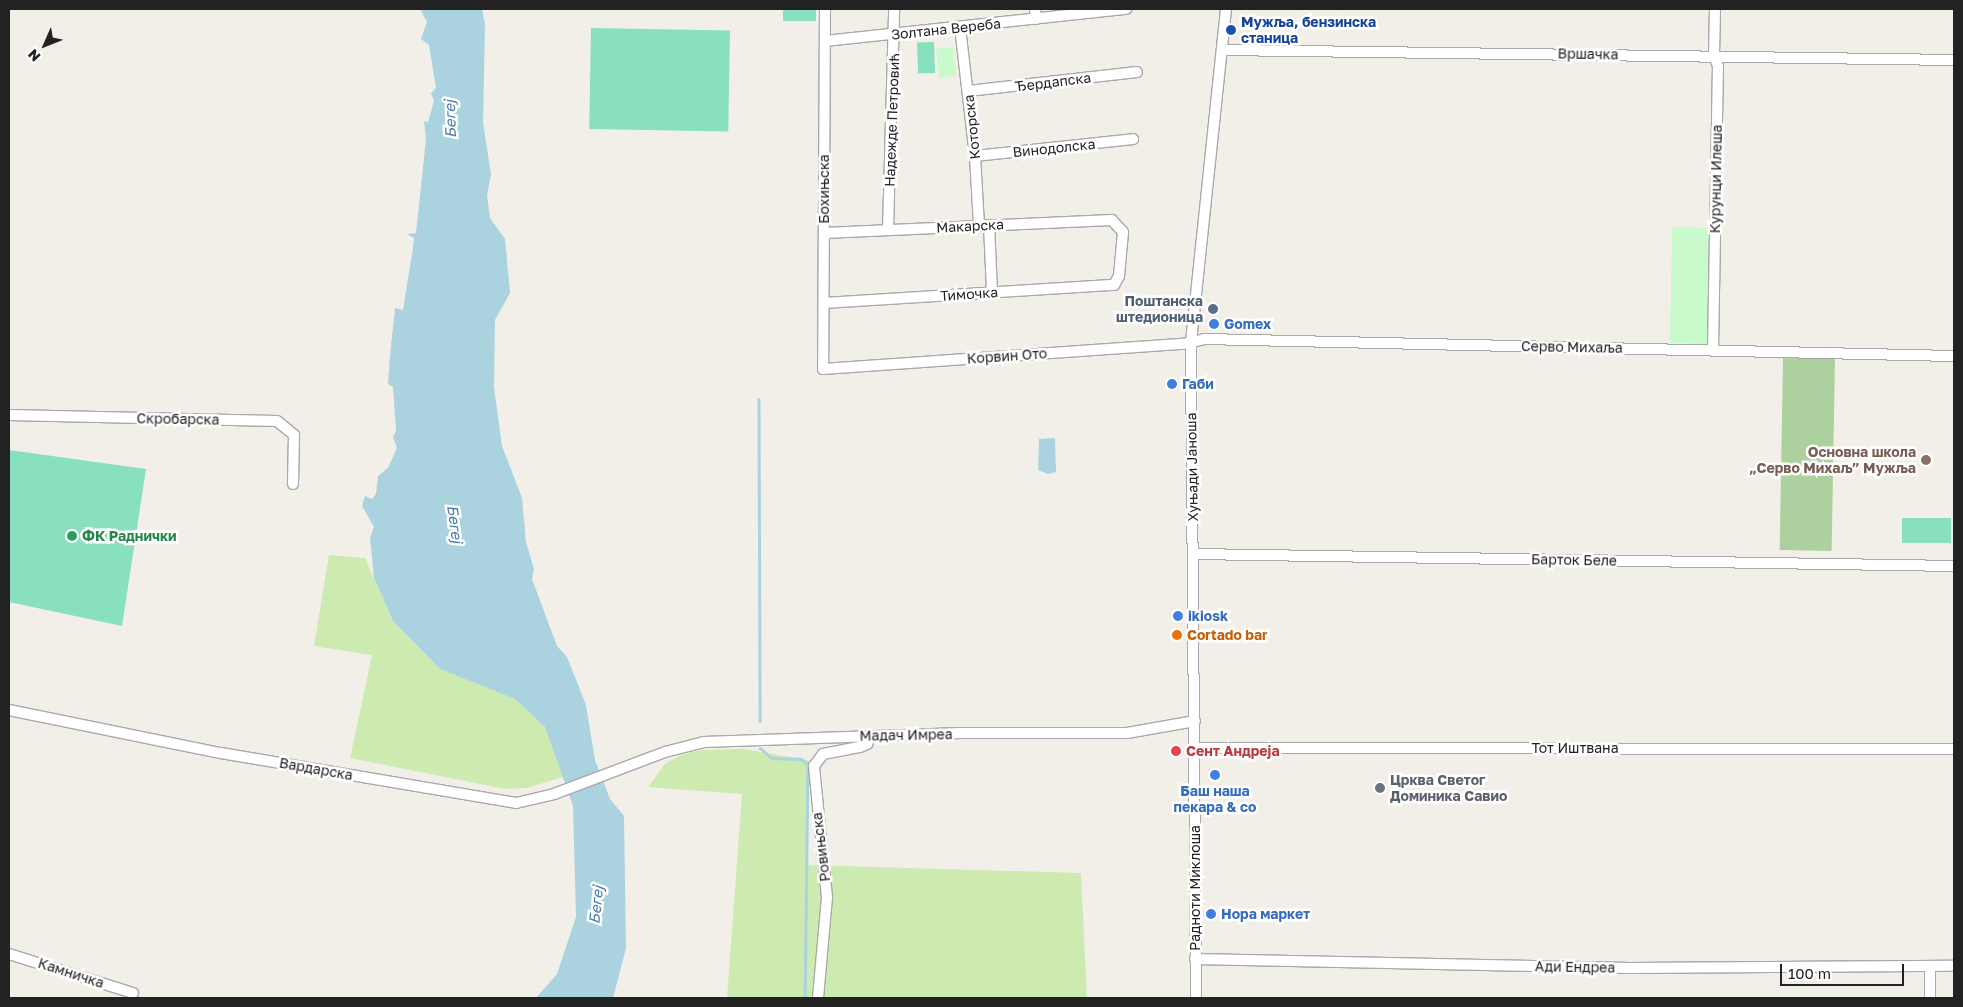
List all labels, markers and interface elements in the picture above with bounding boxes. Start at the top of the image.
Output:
place label: Мужља, бензинска станица [1241,14,1376,46]
street label: Золтана Вереба [890,15,1002,43]
north arrow [20,20,70,70]
marker: Мужља, бензинска станица [1225,24,1237,36]
street label: Вршачка [1557,45,1619,63]
text: N [24,46,44,66]
street label: Надежде Петровић [881,53,903,187]
street label: Ђердапска [1014,69,1092,95]
street label: Которска [960,94,984,160]
water label: Бегеј [440,100,460,138]
street label: Курунци Илеша [1707,125,1725,233]
street label: Винодолска [1012,135,1096,161]
street label: Бохињска [816,154,832,224]
street label: Макарска [936,216,1004,236]
street label: Тимочка [939,284,999,304]
place label: Поштанска штедионица [1116,293,1203,326]
marker: Поштанска штедионица [1207,303,1219,315]
place label: Gomex [1224,316,1271,332]
marker: Gomex [1208,318,1220,330]
street label: Серво Михаља [1521,338,1623,356]
street label: Корвин Ото [966,345,1048,367]
place label: Габи [1182,376,1214,392]
marker: Габи [1166,378,1178,390]
street label: Скробарска [136,410,220,428]
street label: Хуњади Јаноша [1183,412,1201,522]
place label: Основна школа „Серво Михаљ” Мужља [1749,444,1916,477]
marker: Основна школа „Серво Михаљ” Мужља [1920,454,1932,466]
water label: Бегеј [443,504,467,544]
place label: ФК Раднички [82,528,177,544]
marker: ФК Раднички [66,530,78,542]
street label: Барток Беле [1531,551,1617,569]
place label: ikiosk [1188,608,1228,624]
marker: ikiosk [1172,610,1184,622]
place label: Cortado bar [1187,627,1267,643]
marker: Cortado bar [1171,629,1183,641]
street label: Мадач Имреа [859,726,953,744]
street label: Тот Иштвана [1531,740,1619,756]
place label: Сент Андреја [1186,743,1280,759]
marker: Сент Андреја [1170,745,1182,757]
street label: Вардарска [278,754,354,784]
marker: Баш наша пекара & co [1209,769,1221,781]
place label: Црква Светог Доминика Савио [1390,772,1507,804]
marker: Црква Светог Доминика Савио [1374,782,1386,794]
place label: Баш наша пекара & co [1174,783,1256,816]
street label: Ровињска [808,811,834,883]
street label: Радноти Миклоша [1187,825,1203,951]
water label: Бегеј [585,885,607,925]
place label: Нора маркет [1221,906,1310,922]
marker: Нора маркет [1205,908,1217,920]
street label: Камничка [36,954,106,992]
scale bar [1783,954,1907,986]
street label: Ади Ендреа [1535,958,1615,976]
text: 100 m [1788,964,1831,982]

